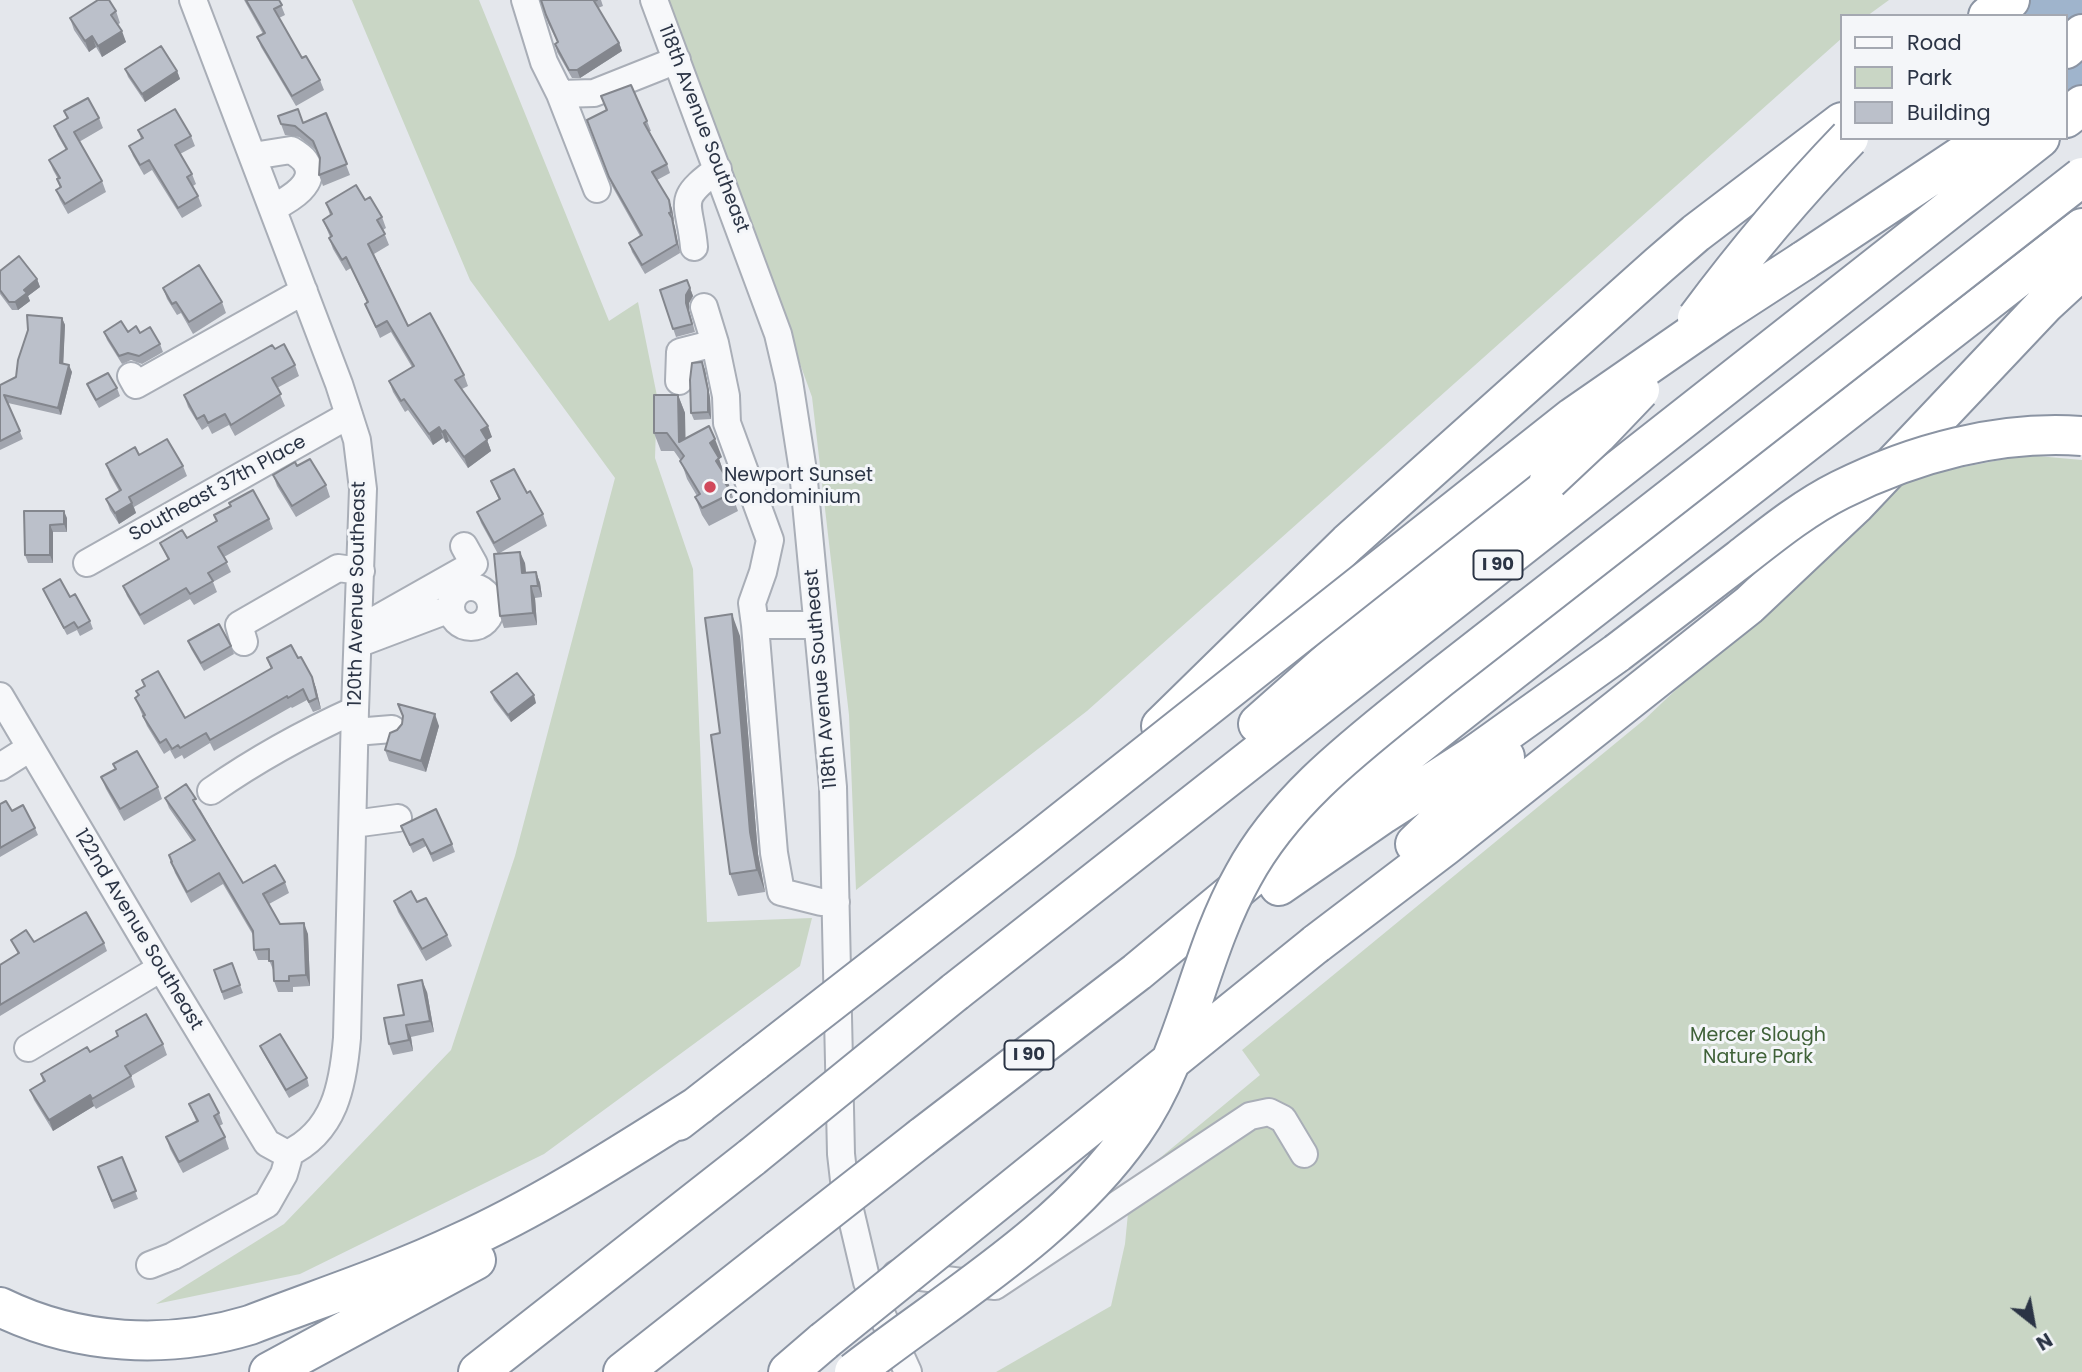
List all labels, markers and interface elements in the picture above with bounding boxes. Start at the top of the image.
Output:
legend [1840,14,2068,140]
street label: 118th Avenue Southeast [653,22,753,236]
text: Road [1907,28,1962,57]
text: Park [1907,63,1952,92]
text: Building [1907,98,1991,127]
street label: Southeast 37th Place [126,431,310,547]
place label: Newport Sunset Condominium [724,465,873,509]
marker: Newport Sunset Condominium [702,479,718,495]
street label: 120th Avenue Southeast [345,481,371,707]
road number: I 90 [1474,550,1522,580]
street label: 118th Avenue Southeast [801,568,843,790]
street label: 122nd Avenue Southeast [69,825,207,1035]
park label: Mercer Slough Nature Park [1690,1025,1826,1069]
road number: I 90 [1004,1040,1054,1070]
north arrow [1998,1288,2068,1358]
text: N [2031,1326,2057,1357]

